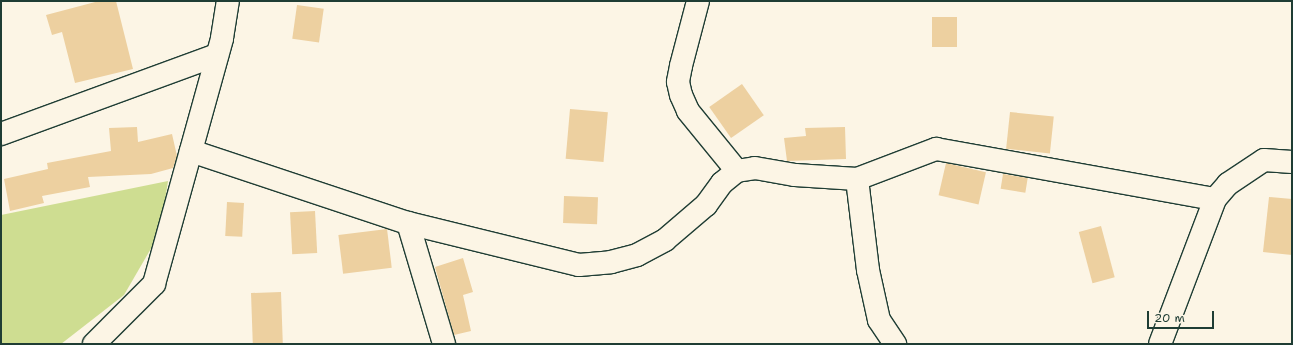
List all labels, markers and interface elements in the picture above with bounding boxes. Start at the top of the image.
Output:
scale bar [1149,303,1216,329]
text: 20 m [1154,310,1185,326]

